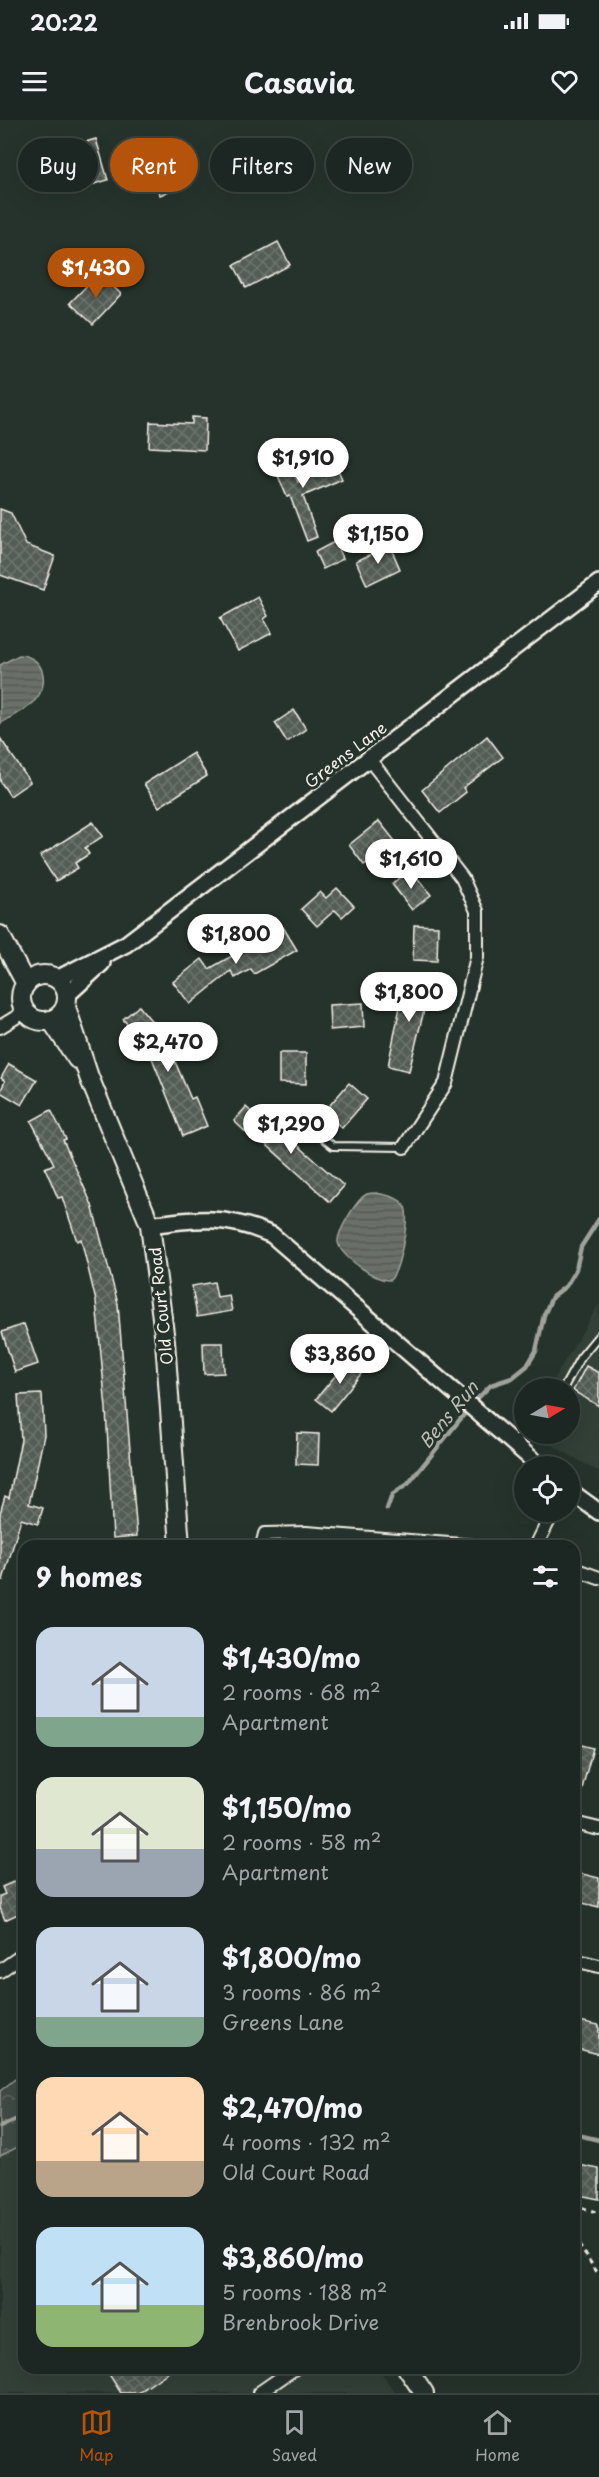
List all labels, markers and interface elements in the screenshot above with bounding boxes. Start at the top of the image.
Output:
text: 20:22 [30,5,98,38]
text: Casavia [244,61,355,102]
icon: menu [18,65,51,98]
icon: heart [548,65,581,98]
chip: Buy [18,138,98,192]
chip: Rent [110,138,198,192]
chip: Filters [210,138,314,192]
chip: New [326,138,412,192]
pin: $1,430 [47,248,145,299]
text: $1,430 [62,252,130,282]
pin: $1,910 [254,438,352,489]
text: $1,910 [272,442,334,472]
pin: $1,150 [329,514,427,565]
text: $1,150 [347,518,409,548]
street label: Greens Lane [299,715,391,793]
pin: $1,610 [362,839,460,890]
text: $1,610 [379,843,443,873]
pin: $1,800 [187,914,285,965]
text: $1,800 [201,918,271,948]
pin: $1,800 [360,972,458,1023]
text: $1,800 [374,976,444,1006]
pin: $2,470 [119,1022,217,1073]
text: $2,470 [133,1026,203,1056]
pin: $1,290 [242,1104,340,1155]
text: $1,290 [257,1108,325,1138]
street label: Old Court Road [142,1246,178,1366]
pin: $3,860 [291,1334,389,1385]
text: $3,860 [304,1338,376,1368]
water label: Bens Run [412,1374,485,1453]
north arrow [514,1378,580,1444]
map controls [514,1378,580,1522]
button: locate [514,1456,580,1522]
text: 9 homes [36,1557,142,1596]
icon: filters [529,1560,562,1593]
text: $1,430/mo [222,1638,360,1677]
icon: home [84,1651,156,1723]
text: 2 rooms · 68 m² [222,1677,381,1707]
text: Apartment [222,1707,329,1737]
text: $1,150/mo [222,1788,351,1827]
icon: home [84,1801,156,1873]
text: 2 rooms · 58 m² [222,1827,381,1857]
text: Apartment [222,1857,329,1887]
text: $1,800/mo [222,1938,361,1977]
icon: home [84,1951,156,2023]
text: 3 rooms · 86 m² [222,1977,381,2007]
text: Greens Lane [222,2007,344,2037]
text: $2,470/mo [222,2088,363,2127]
icon: home [84,2101,156,2173]
text: 4 rooms · 132 m² [222,2127,391,2157]
text: Old Court Road [222,2157,370,2187]
text: $3,860/mo [222,2238,364,2277]
icon: home [84,2251,156,2323]
text: 5 rooms · 188 m² [222,2277,387,2307]
text: Brenbrook Drive [222,2307,379,2337]
tab: Map [79,2406,113,2466]
tab: Saved [272,2406,317,2466]
tab: Home [475,2406,520,2466]

